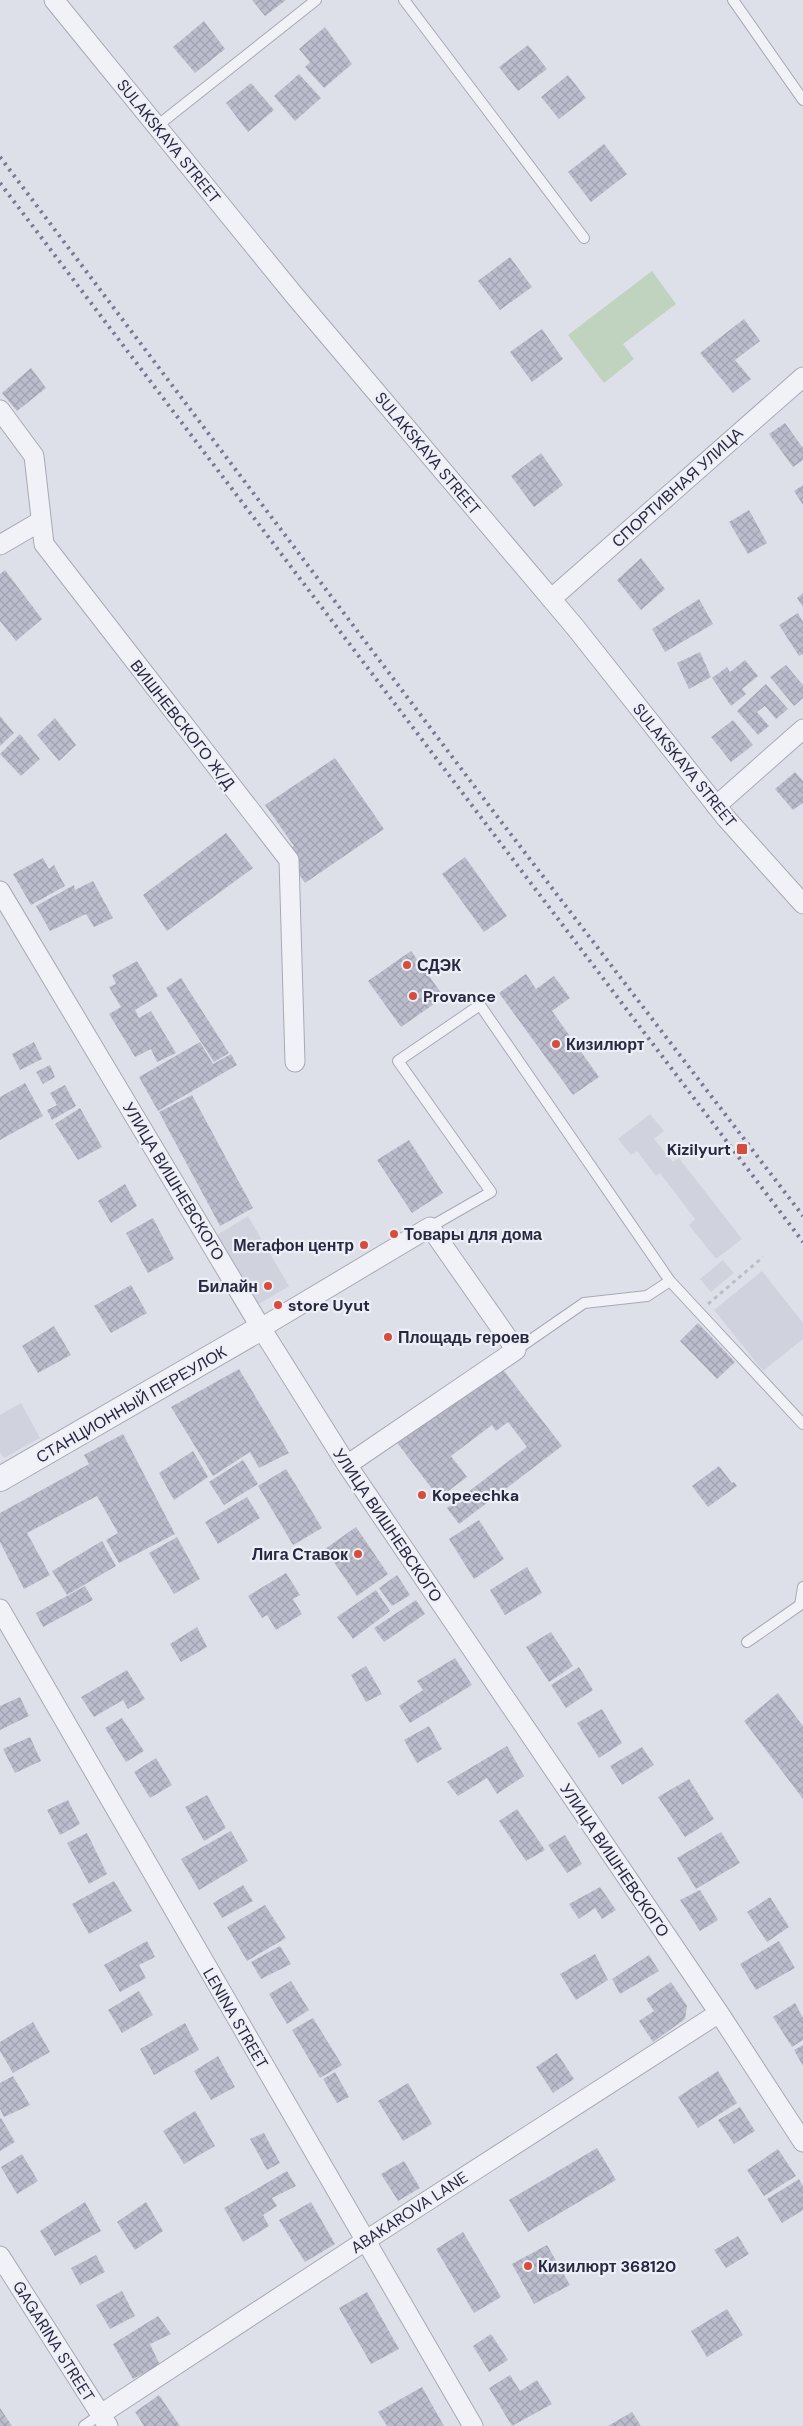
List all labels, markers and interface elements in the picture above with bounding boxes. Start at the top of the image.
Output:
street label: SULAKSKAYA STREET [112,75,225,208]
street label: SULAKSKAYA STREET [370,388,485,519]
street label: СПОРТИВНАЯ УЛИЦА [607,423,748,552]
street label: ВИШНЕВСКОГО Ж/Д [125,655,240,793]
street label: SULAKSKAYA STREET [628,699,741,832]
place label: СДЭК [417,955,461,976]
marker: СДЭК [401,959,413,971]
place label: Provance [423,986,496,1007]
marker: Provance [407,990,419,1002]
place label: Кизилюрт [566,1034,645,1055]
marker: Кизилюрт [550,1038,562,1050]
street label: УЛИЦА ВИШНЕВСКОГО [118,1098,229,1264]
place label: Kizilyurt [667,1139,731,1160]
marker: Kizilyurt [735,1142,749,1156]
place label: Товары для дома [404,1224,542,1245]
marker: Товары для дома [388,1228,400,1240]
place label: Мегафон центр [233,1235,354,1256]
marker: Мегафон центр [358,1239,370,1251]
place label: Билайн [198,1276,258,1297]
marker: Билайн [262,1280,274,1292]
place label: store Uyut [288,1295,370,1316]
marker: store Uyut [272,1299,284,1311]
place label: Площадь героев [398,1327,530,1348]
marker: Площадь героев [382,1331,394,1343]
street label: СТАНЦИОННЫЙ ПЕРЕУЛОК [32,1341,231,1468]
street label: УЛИЦА ВИШНЕВСКОГО [328,1444,447,1606]
place label: Kopeechka [432,1485,519,1506]
marker: Kopeechka [416,1489,428,1501]
place label: Лига Ставок [252,1544,349,1565]
marker: Лига Ставок [352,1548,364,1560]
street label: УЛИЦА ВИШНЕВСКОГО [555,1779,674,1941]
street label: LENINA STREET [198,1964,273,2072]
street label: ABAKAROVA LANE [347,2167,472,2258]
place label: Кизилюрт 368120 [538,2256,676,2277]
marker: Кизилюрт 368120 [522,2260,534,2272]
street label: GAGARINA STREET [8,2277,99,2406]

